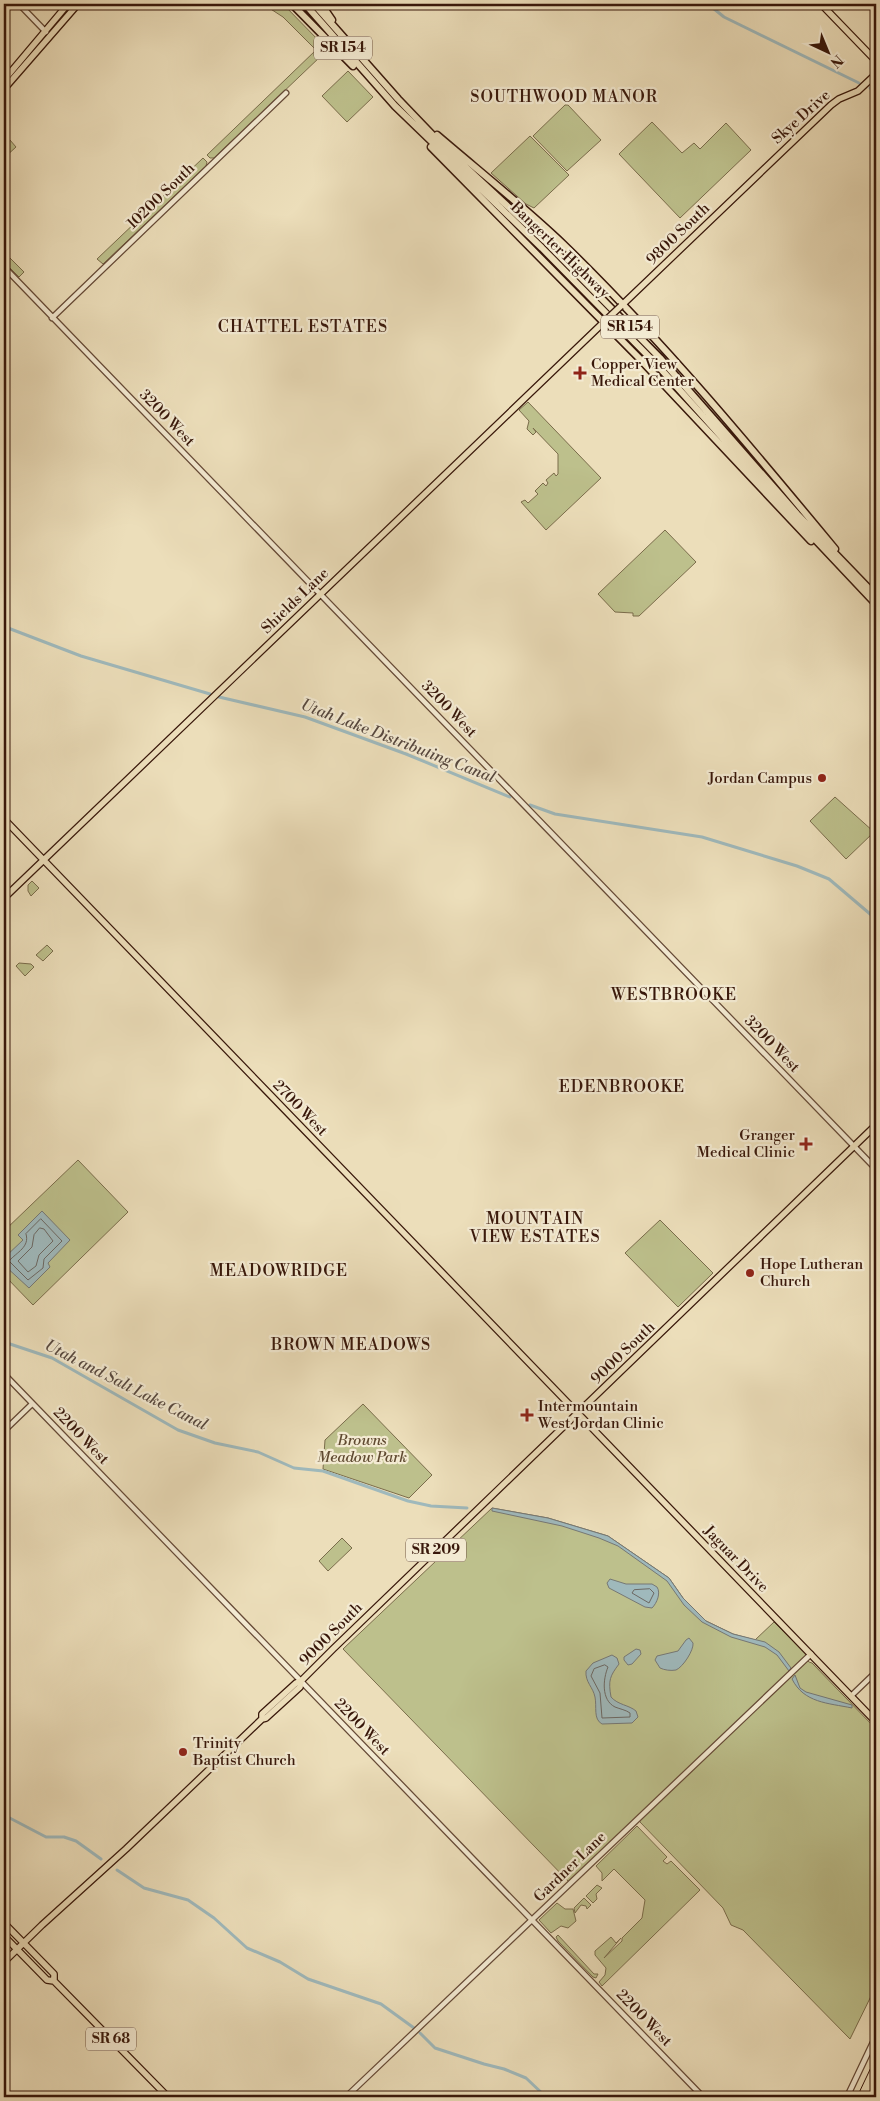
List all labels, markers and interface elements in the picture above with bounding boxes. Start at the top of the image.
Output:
north arrow [802,28,852,78]
road number: SR 154 [314,36,372,59]
text: N [826,50,847,71]
street label: Skye Drive [768,86,834,148]
district label: SOUTHWOOD MANOR [470,87,658,107]
street label: 10200 South [123,159,199,233]
street label: Bangerter Highway [506,197,614,303]
street label: 9800 South [642,199,714,269]
road number: SR 154 [601,316,659,338]
district label: CHATTEL ESTATES [218,317,388,337]
place label: Copper View Medical Center [591,355,695,391]
marker: Copper View Medical Center [573,366,587,380]
street label: 3200 West [135,385,199,451]
street label: Shields Lane [257,564,333,638]
street label: 3200 West [417,676,481,742]
water label: Utah Lake Distributing Canal [298,695,499,788]
place label: Jordan Campus [707,769,812,788]
marker: Jordan Campus [816,772,828,784]
district label: WESTBROOKE [610,985,737,1005]
street label: 3200 West [740,1011,804,1077]
street label: 2700 West [269,1076,332,1141]
district label: EDENBROOKE [559,1077,685,1097]
place label: Granger Medical Clinic [697,1126,796,1162]
marker: Granger Medical Clinic [799,1137,813,1151]
district label: MOUNTAIN VIEW ESTATES [468,1209,601,1247]
place label: Hope Lutheran Church [760,1255,863,1291]
district label: MEADOWRIDGE [210,1261,348,1281]
marker: Hope Lutheran Church [744,1267,756,1279]
street label: 9000 South [587,1318,659,1388]
water label: Utah and Salt Lake Canal [41,1335,212,1435]
district label: BROWN MEADOWS [270,1335,431,1355]
place label: Intermountain West Jordan Clinic [537,1397,664,1433]
street label: 2200 West [49,1403,113,1469]
marker: Intermountain West Jordan Clinic [520,1408,534,1422]
park label: Browns Meadow Park [317,1431,407,1467]
street label: Jaguar Drive [699,1521,773,1596]
road number: SR 209 [406,1538,466,1562]
street label: 9000 South [295,1598,367,1670]
street label: 2200 West [330,1694,394,1760]
place label: Trinity Baptist Church [192,1734,296,1770]
marker: Trinity Baptist Church [177,1746,189,1758]
street label: Gardner Lane [530,1828,610,1906]
street label: 2200 West [612,1985,676,2051]
road number: SR 68 [86,2028,136,2050]

